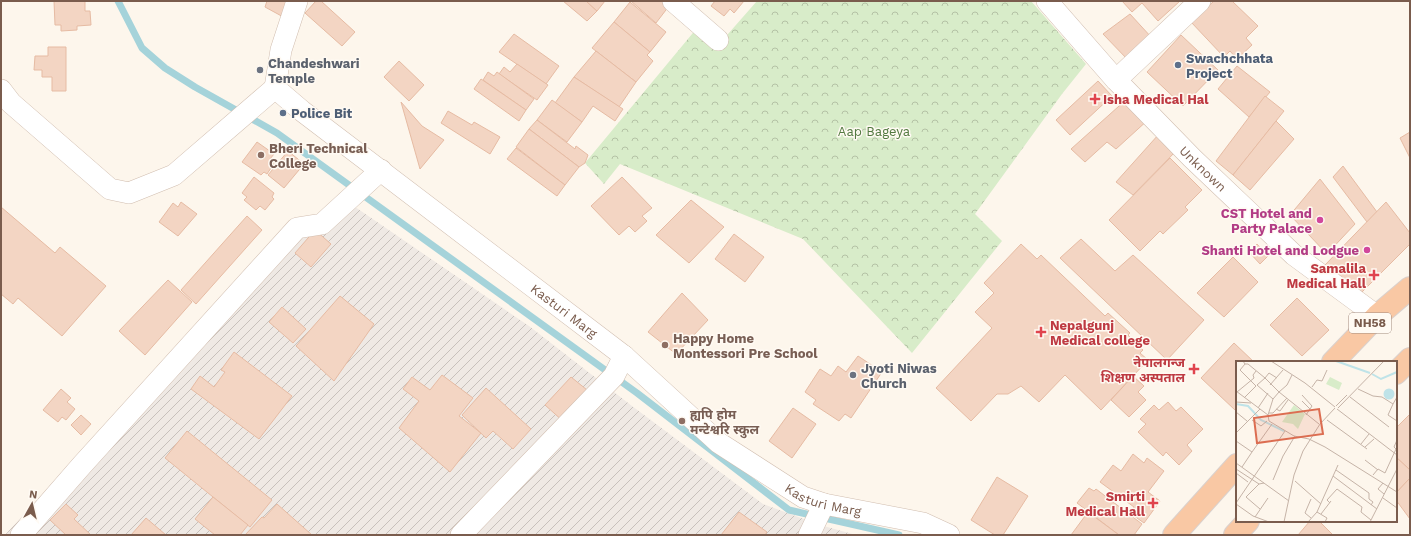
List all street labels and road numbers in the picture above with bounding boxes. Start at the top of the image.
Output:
street label: Unknown [1177,142,1230,194]
street label: Kasturi Marg [528,280,601,341]
road number: NH58 [1349,313,1391,333]
street label: Kasturi Marg [782,480,863,519]

